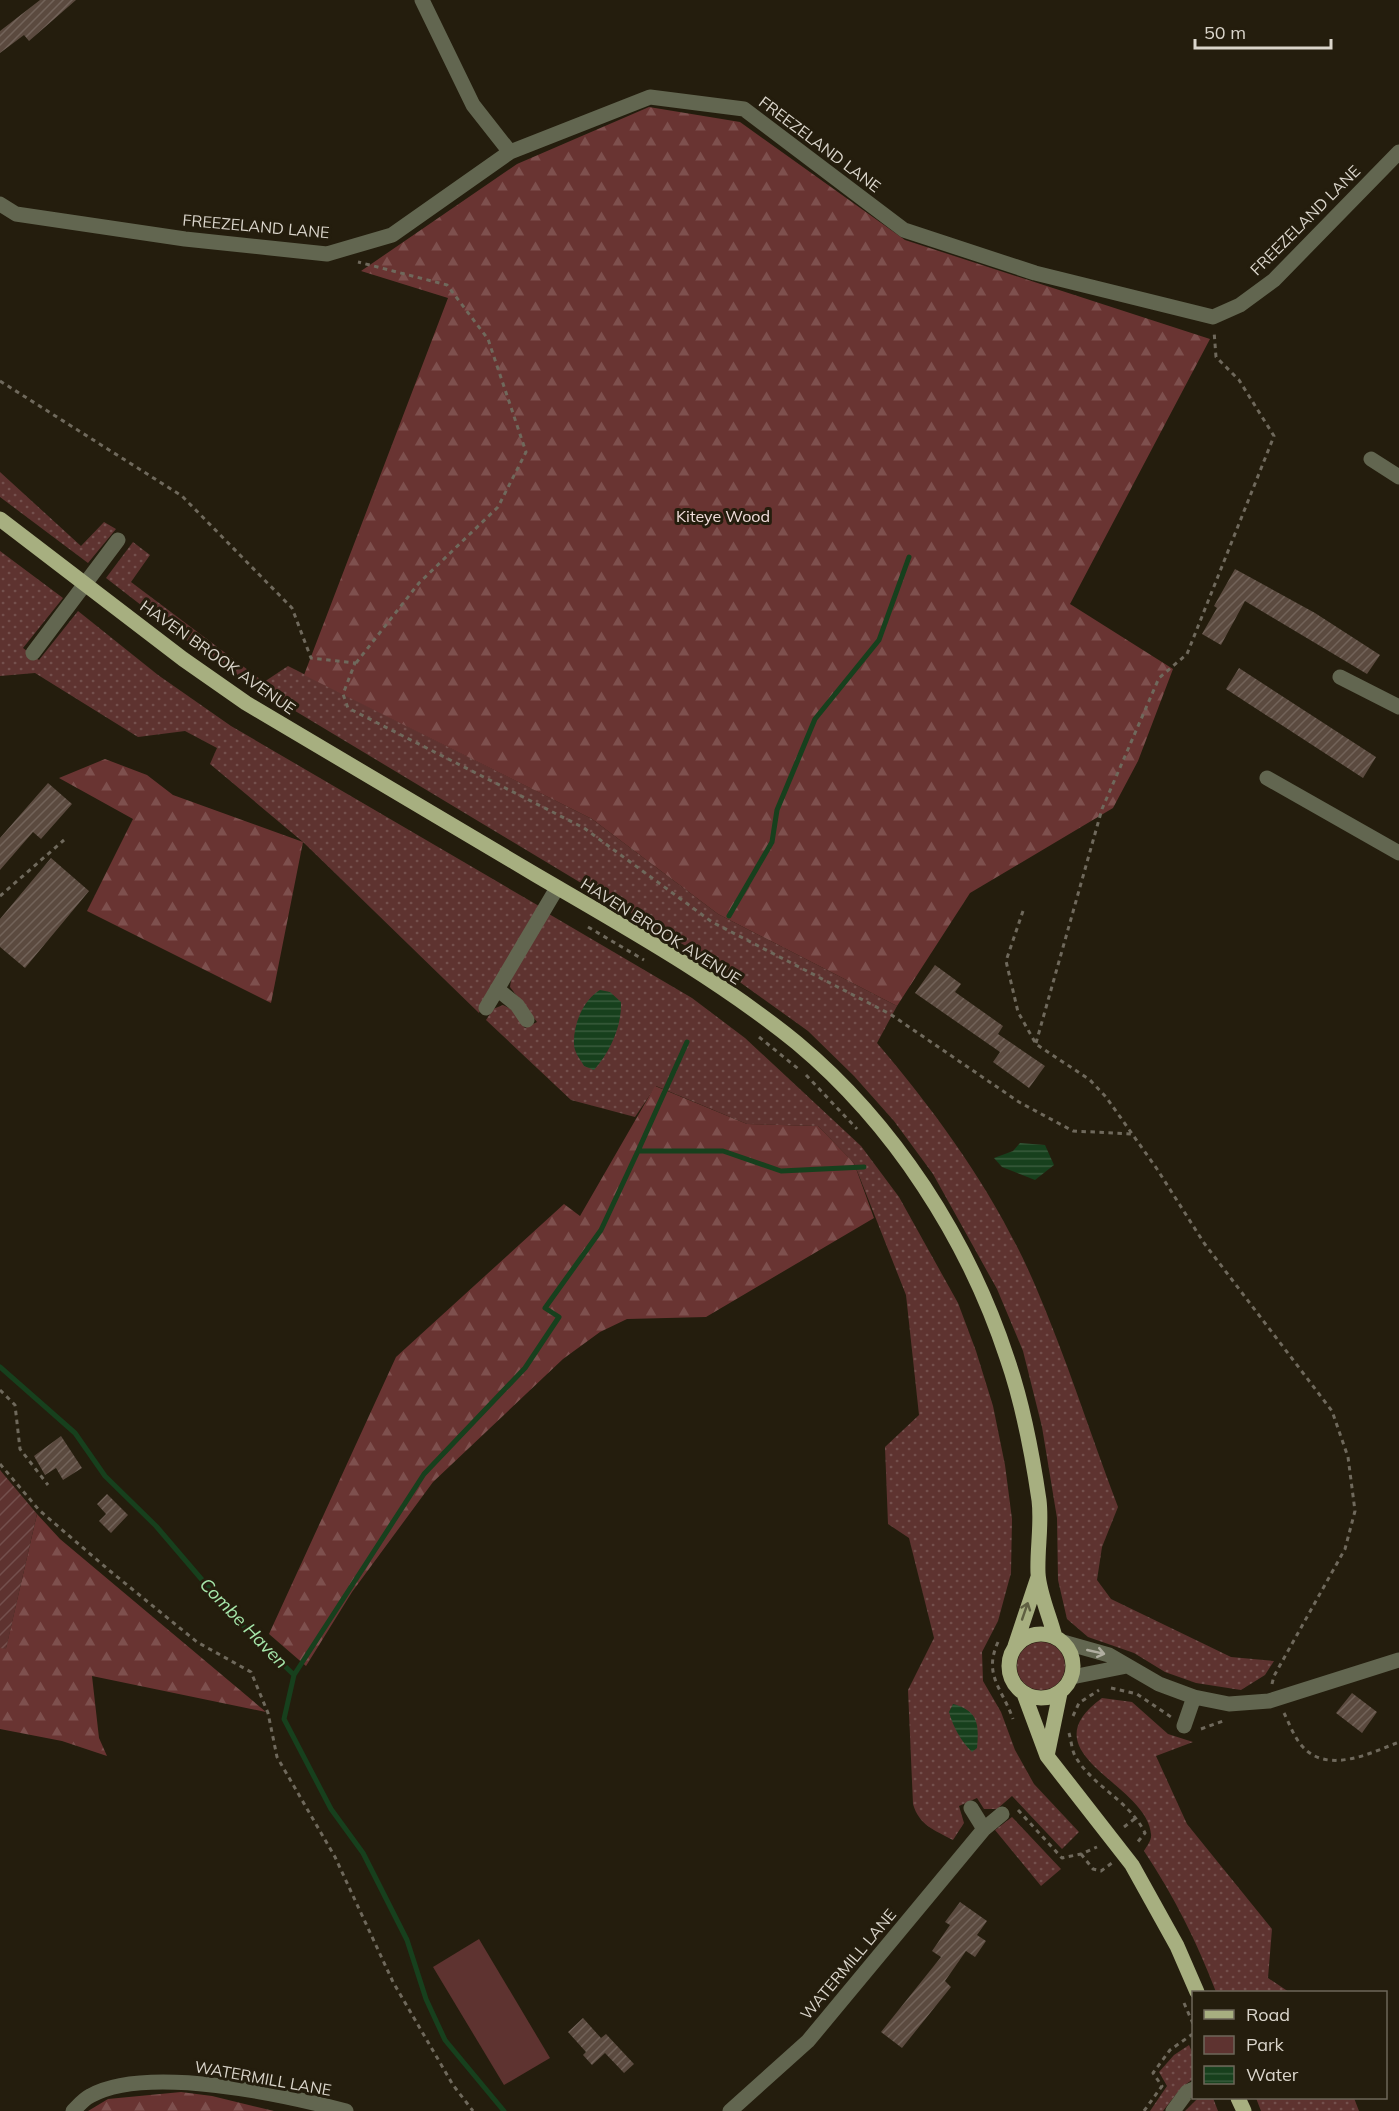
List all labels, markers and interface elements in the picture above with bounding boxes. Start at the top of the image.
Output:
scale bar [1195,12,1332,50]
text: 50 m [1204,21,1246,44]
street label: FREEZELAND LANE [755,92,885,196]
street label: FREEZELAND LANE [1246,161,1364,279]
street label: FREEZELAND LANE [182,210,330,242]
park label: Kiteye Wood [676,506,770,526]
street label: HAVEN BROOK AVENUE [136,596,300,718]
street label: HAVEN BROOK AVENUE [577,873,745,989]
water label: Combe Haven [195,1573,293,1673]
one-way arrow [1021,1602,1032,1621]
one-way arrow [1086,1647,1105,1658]
street label: WATERMILL LANE [796,1904,900,2024]
legend [1192,1991,1387,2099]
text: Road [1246,2003,1290,2026]
text: Park [1246,2033,1285,2056]
street label: WATERMILL LANE [193,2056,333,2100]
text: Water [1246,2063,1299,2086]

